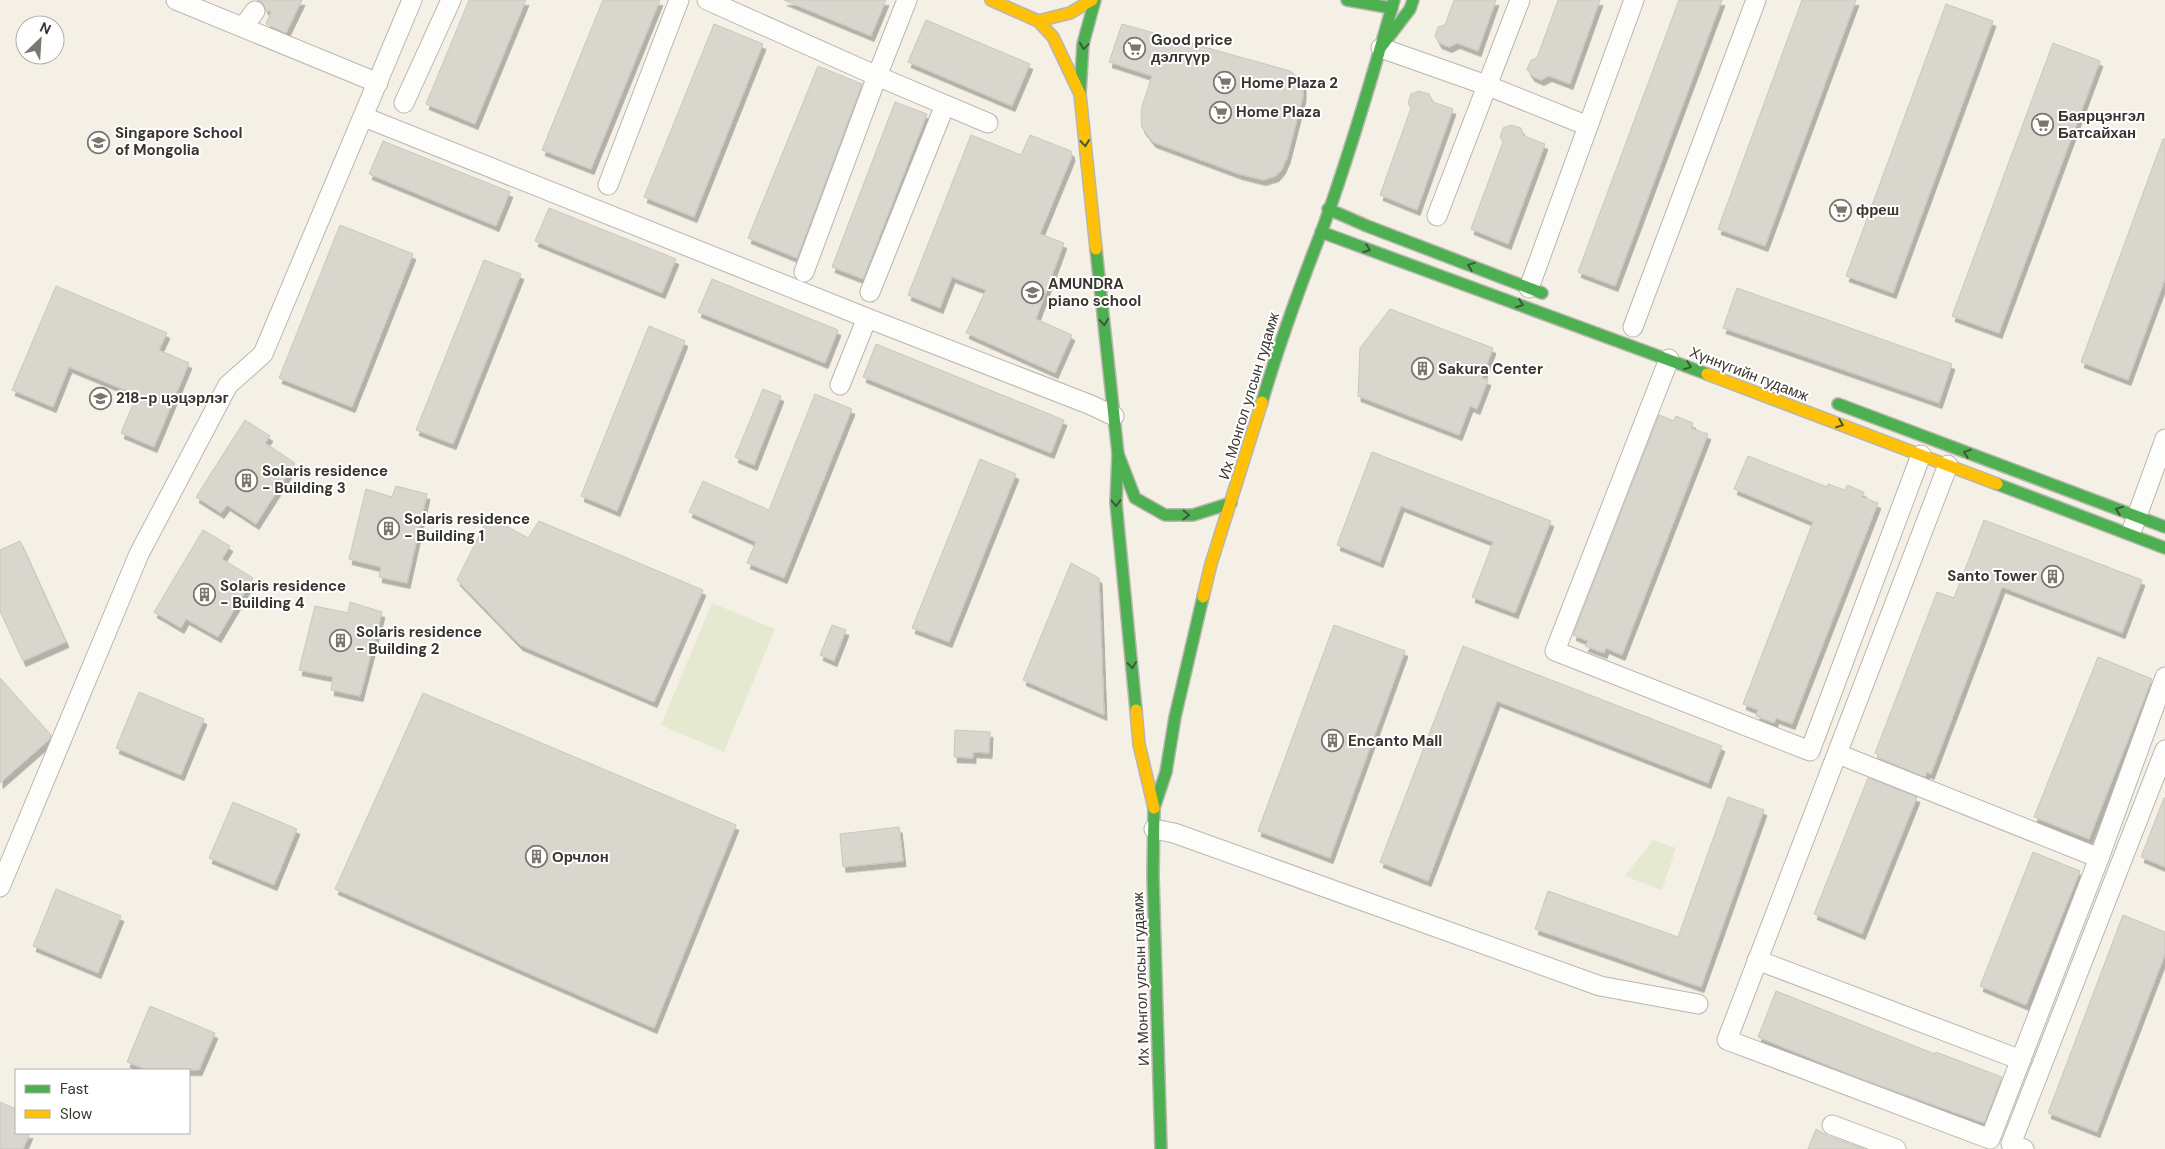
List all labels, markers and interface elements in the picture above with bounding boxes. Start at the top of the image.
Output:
north arrow [15,15,65,65]
text: N [37,18,54,39]
place label: Good price дэлгүүр [1151,30,1233,67]
supermarket icon: Good price дэлгүүр [1123,37,1147,61]
one-way arrow [1079,42,1089,51]
supermarket icon: Home Plaza 2 [1213,71,1237,95]
place label: Home Plaza 2 [1241,73,1338,93]
supermarket icon: Home Plaza [1208,100,1232,124]
place label: Home Plaza [1236,102,1321,122]
place label: Баярцэнгэл Батсайхан [2058,106,2145,143]
supermarket icon: Баярцэнгэл Батсайхан [2030,113,2054,137]
place label: Singapore School of Mongolia [115,123,242,160]
school or university icon: Singapore School of Mongolia [87,130,111,154]
one-way arrow [1079,139,1090,147]
supermarket icon: фреш [1828,198,1852,222]
place label: фреш [1856,200,1899,220]
one-way arrow [1362,243,1370,253]
one-way arrow [1467,262,1476,272]
place label: AMUNDRA piano school [1048,274,1141,311]
school or university icon: AMUNDRA piano school [1020,281,1044,305]
one-way arrow [1515,298,1523,308]
street label: Их Монгол улсын гудамж [1214,310,1284,482]
one-way arrow [1098,318,1109,326]
street label: Хүннүгийн гудамж [1687,342,1811,406]
building icon: Sakura Center [1410,357,1434,381]
place label: Sakura Center [1438,359,1543,379]
one-way arrow [1684,361,1692,371]
school or university icon: 218-р цэцэрлэг [88,386,112,410]
place label: 218-р цэцэрлэг [116,388,229,408]
one-way arrow [1835,418,1844,429]
one-way arrow [1963,449,1972,459]
place label: Solaris residence - Building 3 [262,461,388,498]
building icon: Solaris residence - Building 3 [234,468,258,492]
one-way arrow [1111,499,1122,507]
one-way arrow [2116,506,2124,516]
place label: Solaris residence - Building 1 [404,509,530,546]
one-way arrow [1182,510,1190,520]
building icon: Solaris residence - Building 1 [376,516,400,540]
building icon: Santo Tower [2041,564,2065,588]
place label: Santo Tower [1947,566,2037,586]
place label: Solaris residence - Building 4 [220,576,346,613]
building icon: Solaris residence - Building 4 [192,583,216,607]
place label: Solaris residence - Building 2 [356,622,482,659]
building icon: Solaris residence - Building 2 [328,629,352,653]
one-way arrow [1126,661,1137,669]
building icon: Encanto Mall [1320,729,1344,753]
place label: Encanto Mall [1348,731,1442,751]
building icon: Орчлон [524,845,548,869]
place label: Орчлон [552,847,609,867]
street label: Их Монгол улсын гудамж [1128,892,1154,1066]
legend [15,1069,190,1134]
text: Fast [60,1079,89,1099]
text: Slow [60,1104,93,1124]

